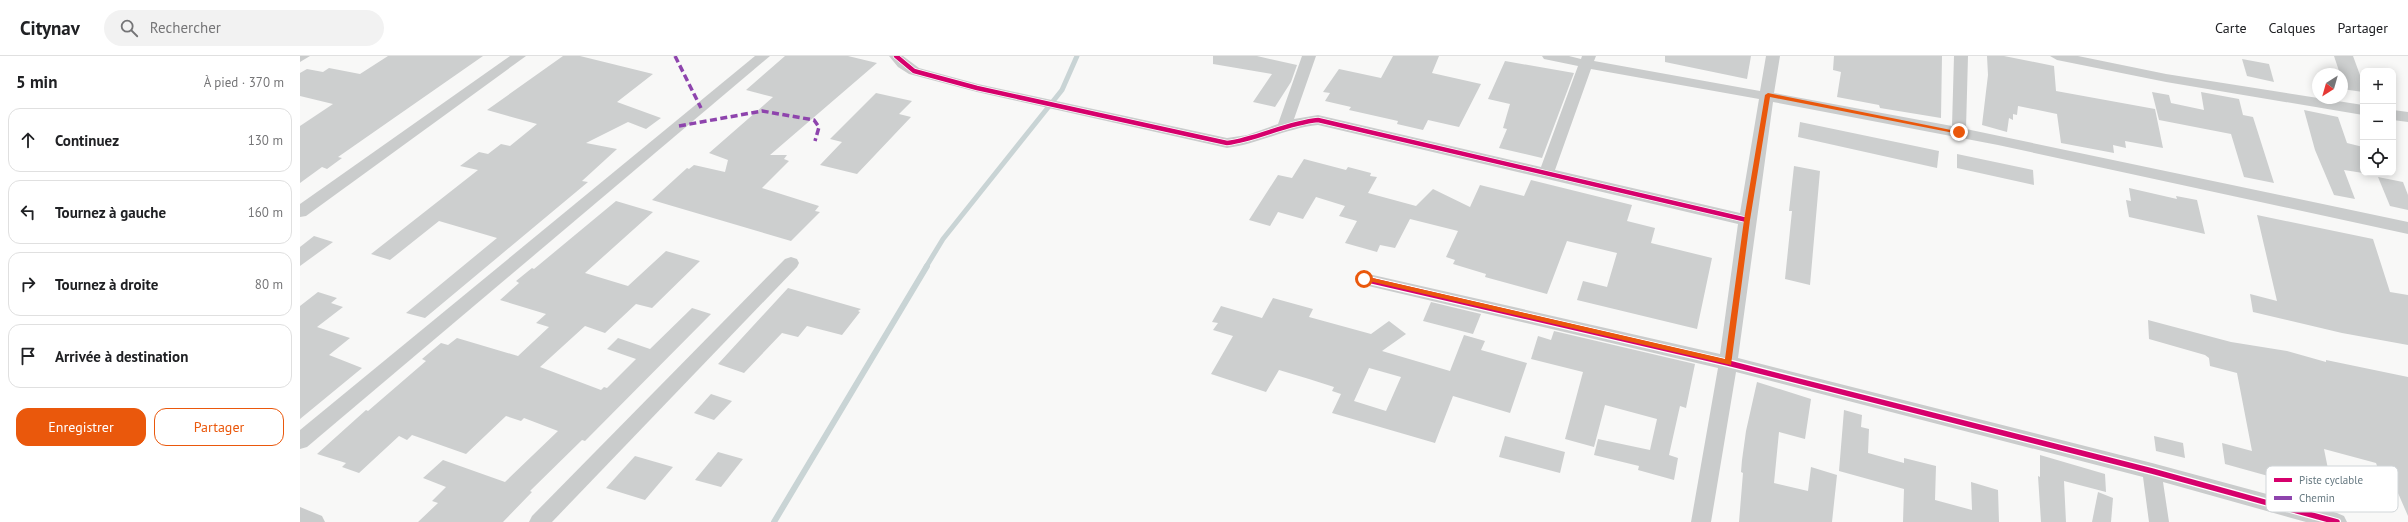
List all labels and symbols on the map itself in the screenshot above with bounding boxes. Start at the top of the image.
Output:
north arrow [2312,68,2348,104]
route end [1950,123,1968,141]
route start [1355,270,1373,288]
legend [2266,466,2398,512]
text: Piste cyclable [2299,473,2363,487]
text: Chemin [2299,491,2335,505]

